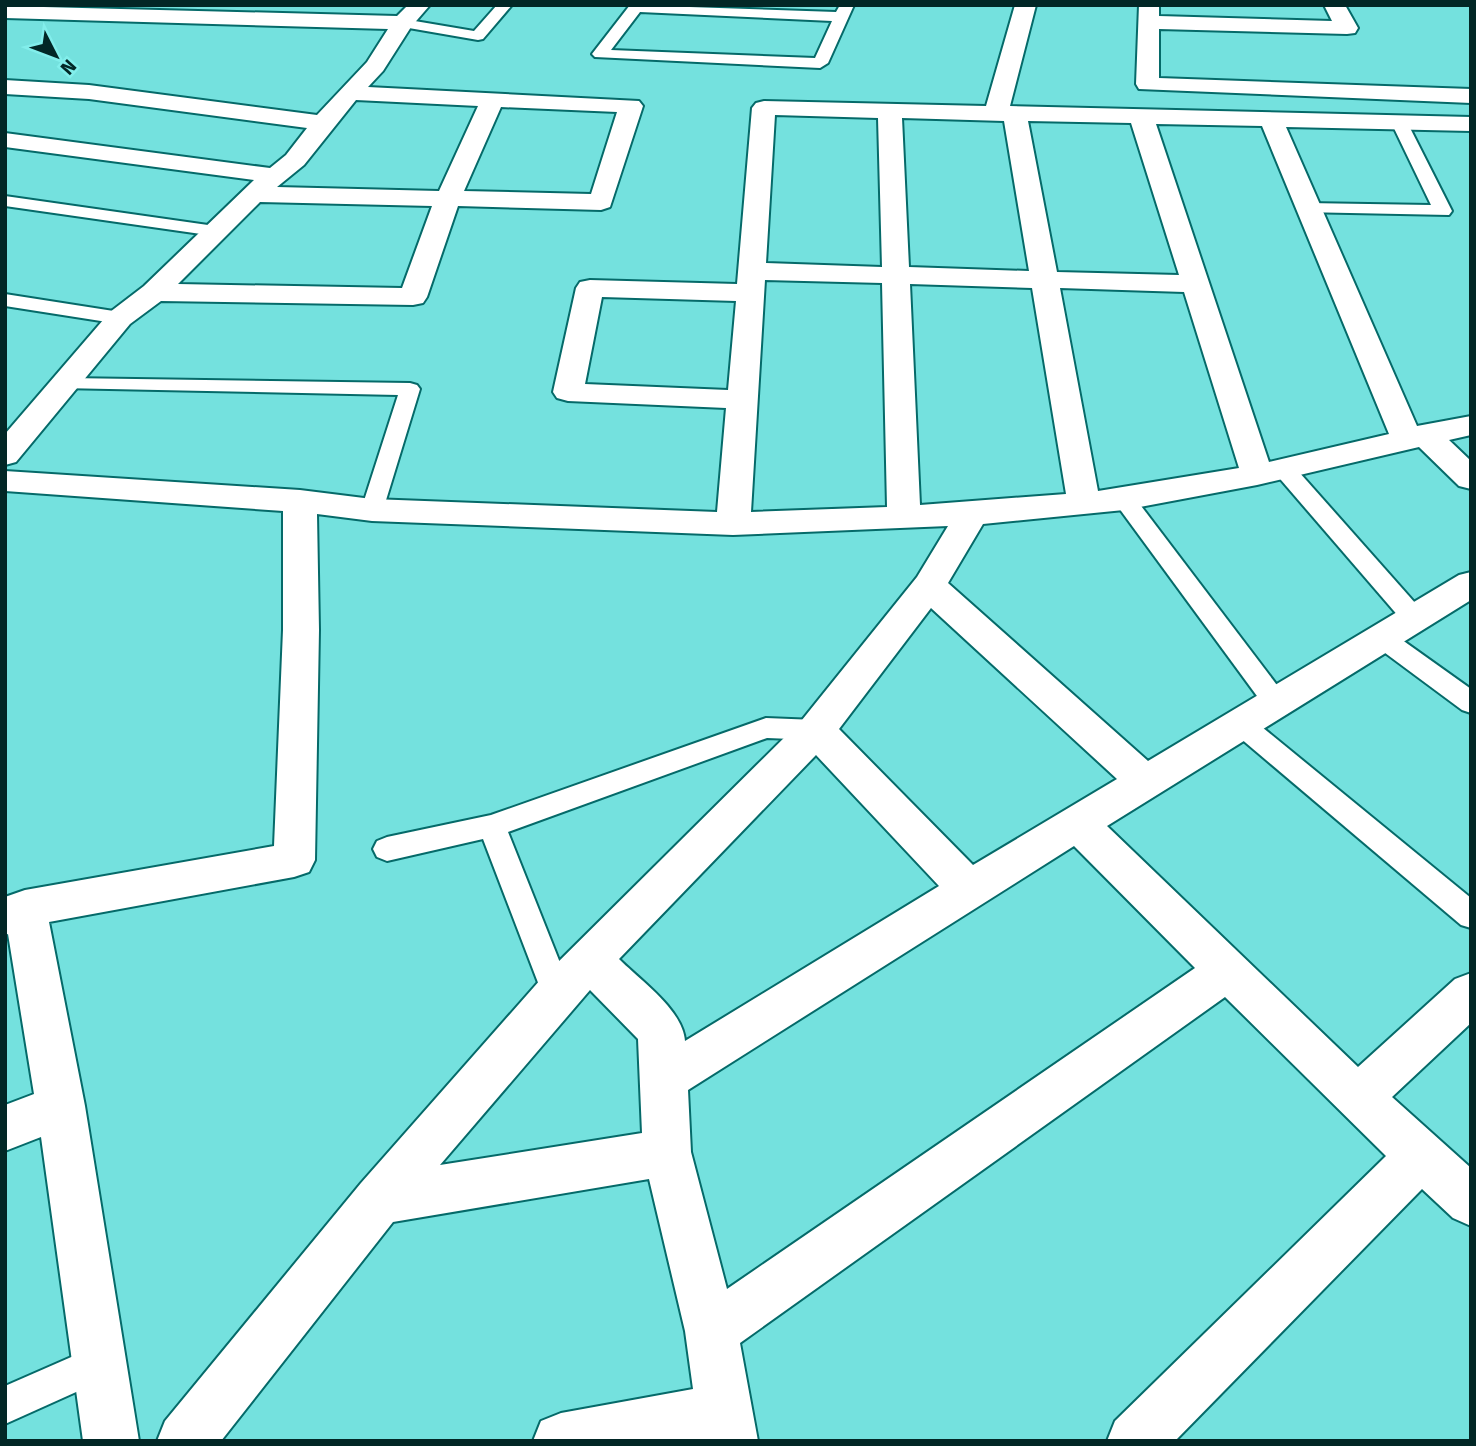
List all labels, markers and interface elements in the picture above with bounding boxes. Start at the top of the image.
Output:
north arrow [21,21,91,91]
text: N [55,55,81,79]

